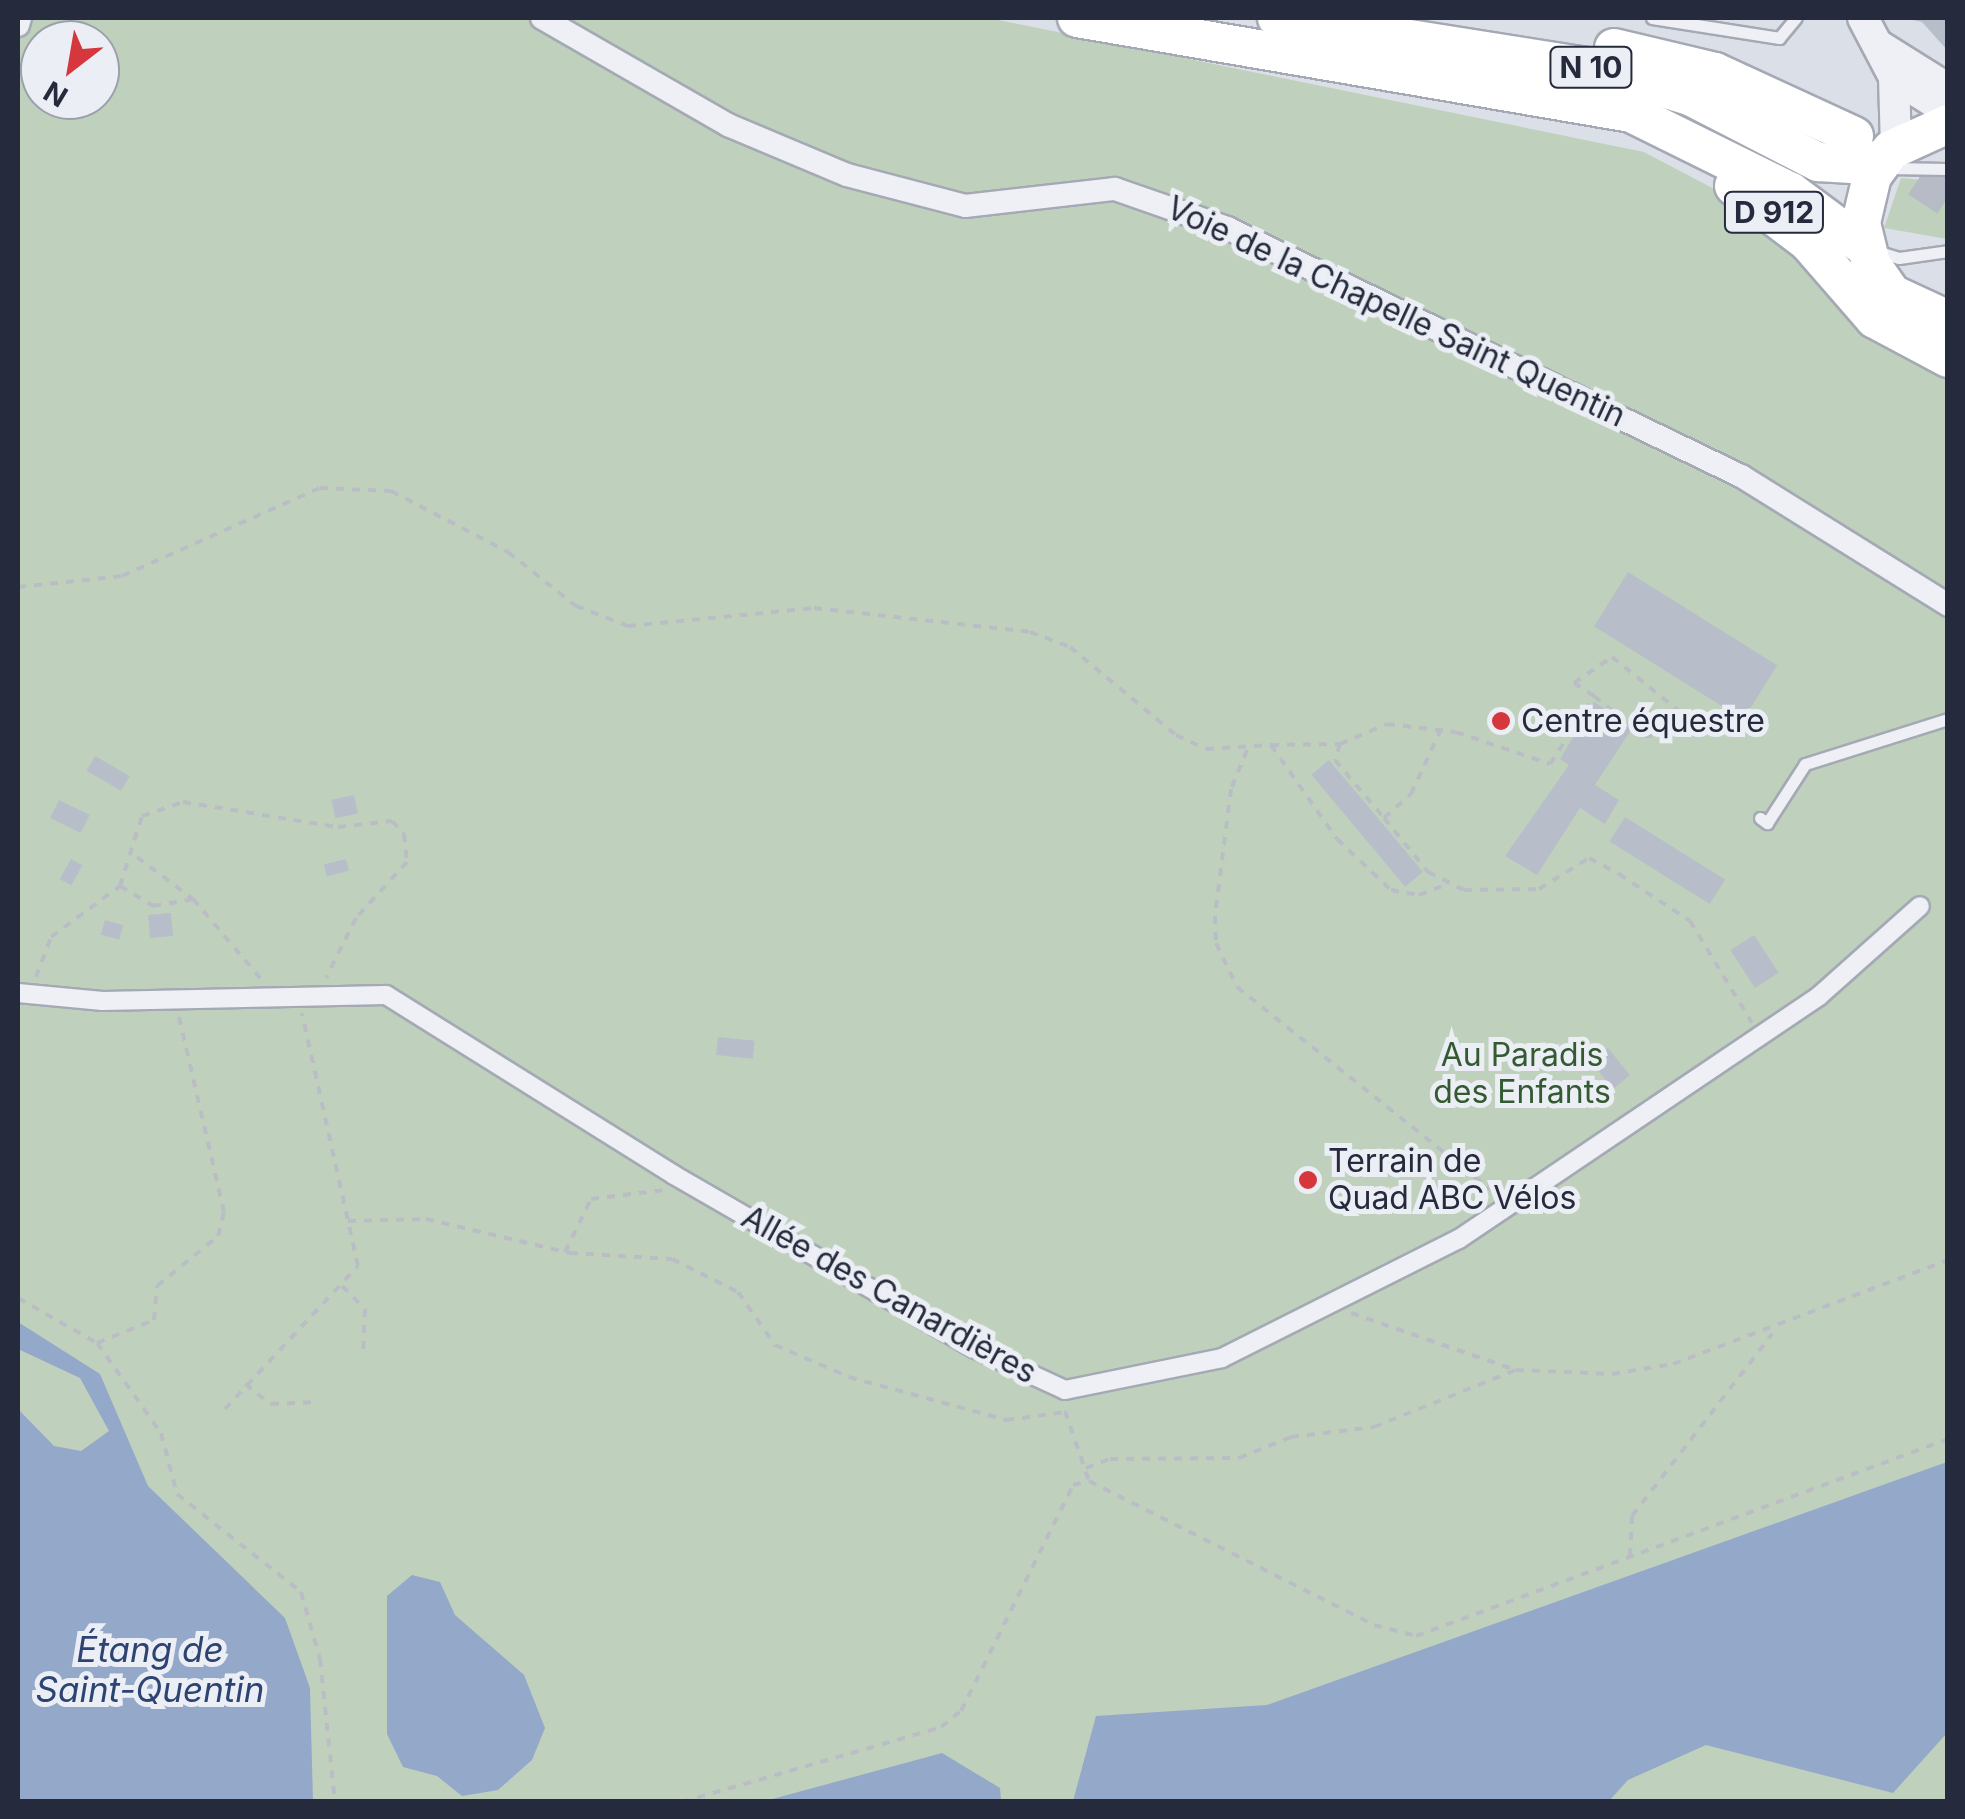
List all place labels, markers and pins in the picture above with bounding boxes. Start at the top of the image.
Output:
place label: Centre équestre [1521,702,1765,740]
marker: Centre équestre [1490,710,1512,732]
place label: Terrain de Quad ABC Vélos [1328,1143,1576,1218]
marker: Terrain de Quad ABC Vélos [1297,1169,1319,1191]

